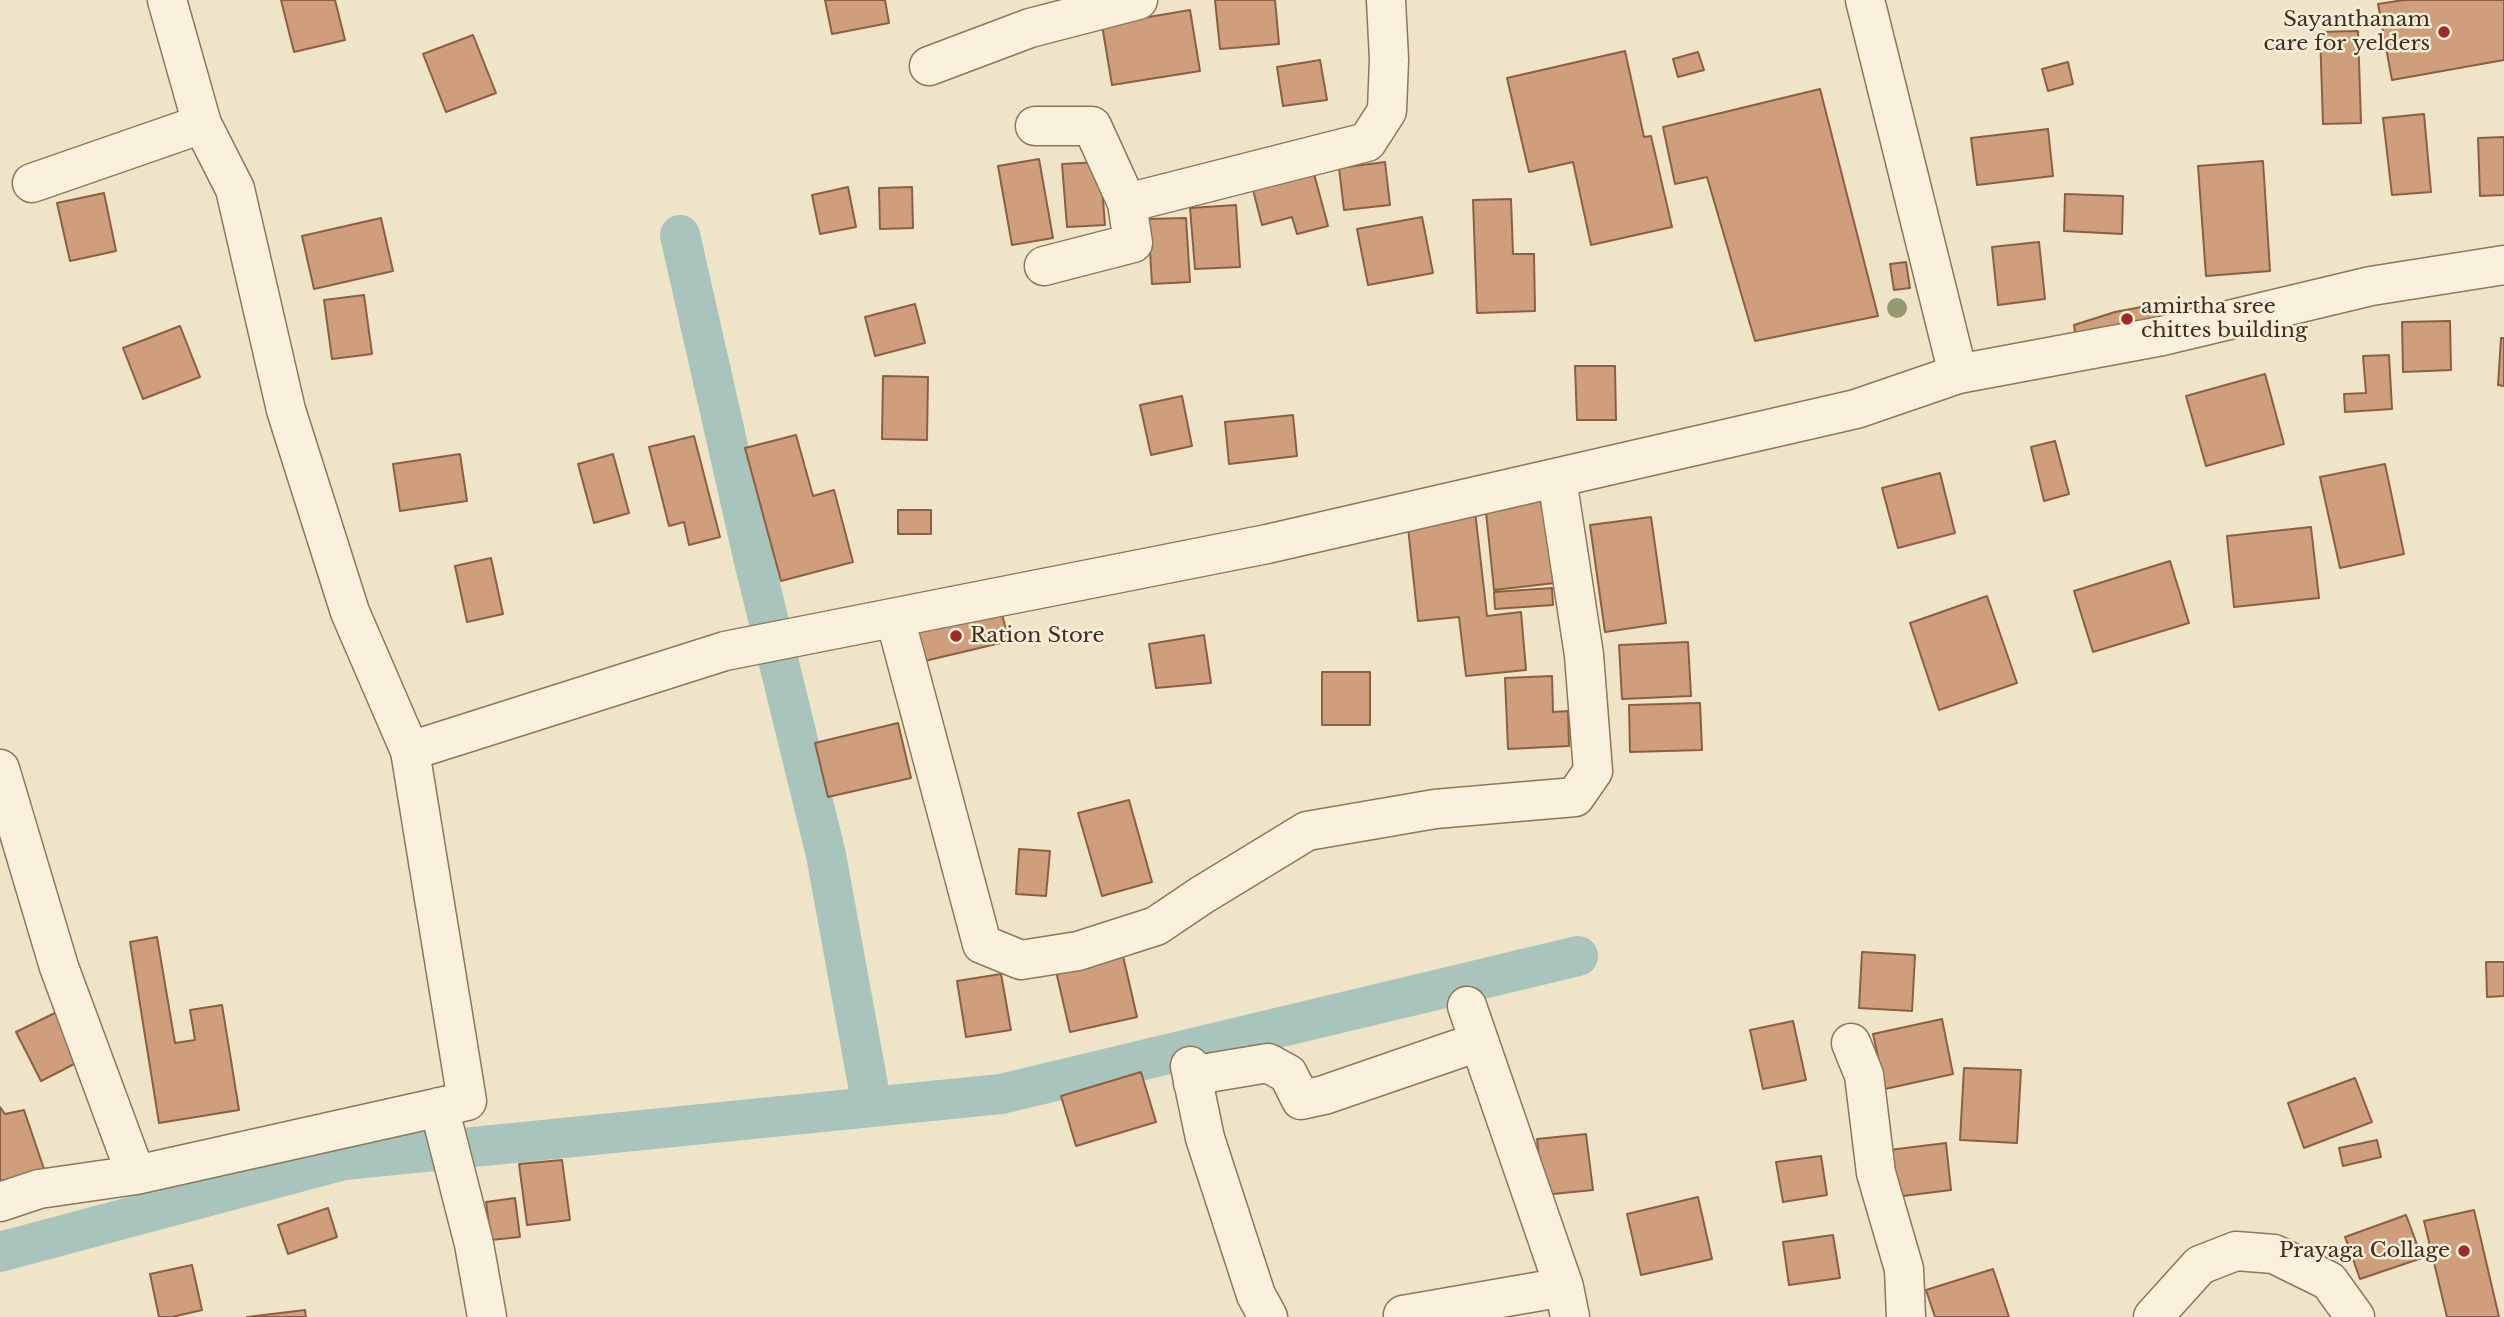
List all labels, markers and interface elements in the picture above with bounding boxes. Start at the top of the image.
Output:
place label: Sayanthanam care for yelders [2263,7,2430,57]
marker: Sayanthanam care for yelders [2436,24,2452,40]
place label: amirtha sree chittes building [2141,294,2308,344]
marker: amirtha sree chittes building [2119,311,2135,327]
place label: Ration Store [970,623,1104,649]
marker: Ration Store [948,628,964,644]
place label: Prayaga Collage [2279,1238,2450,1264]
marker: Prayaga Collage [2456,1243,2472,1259]

